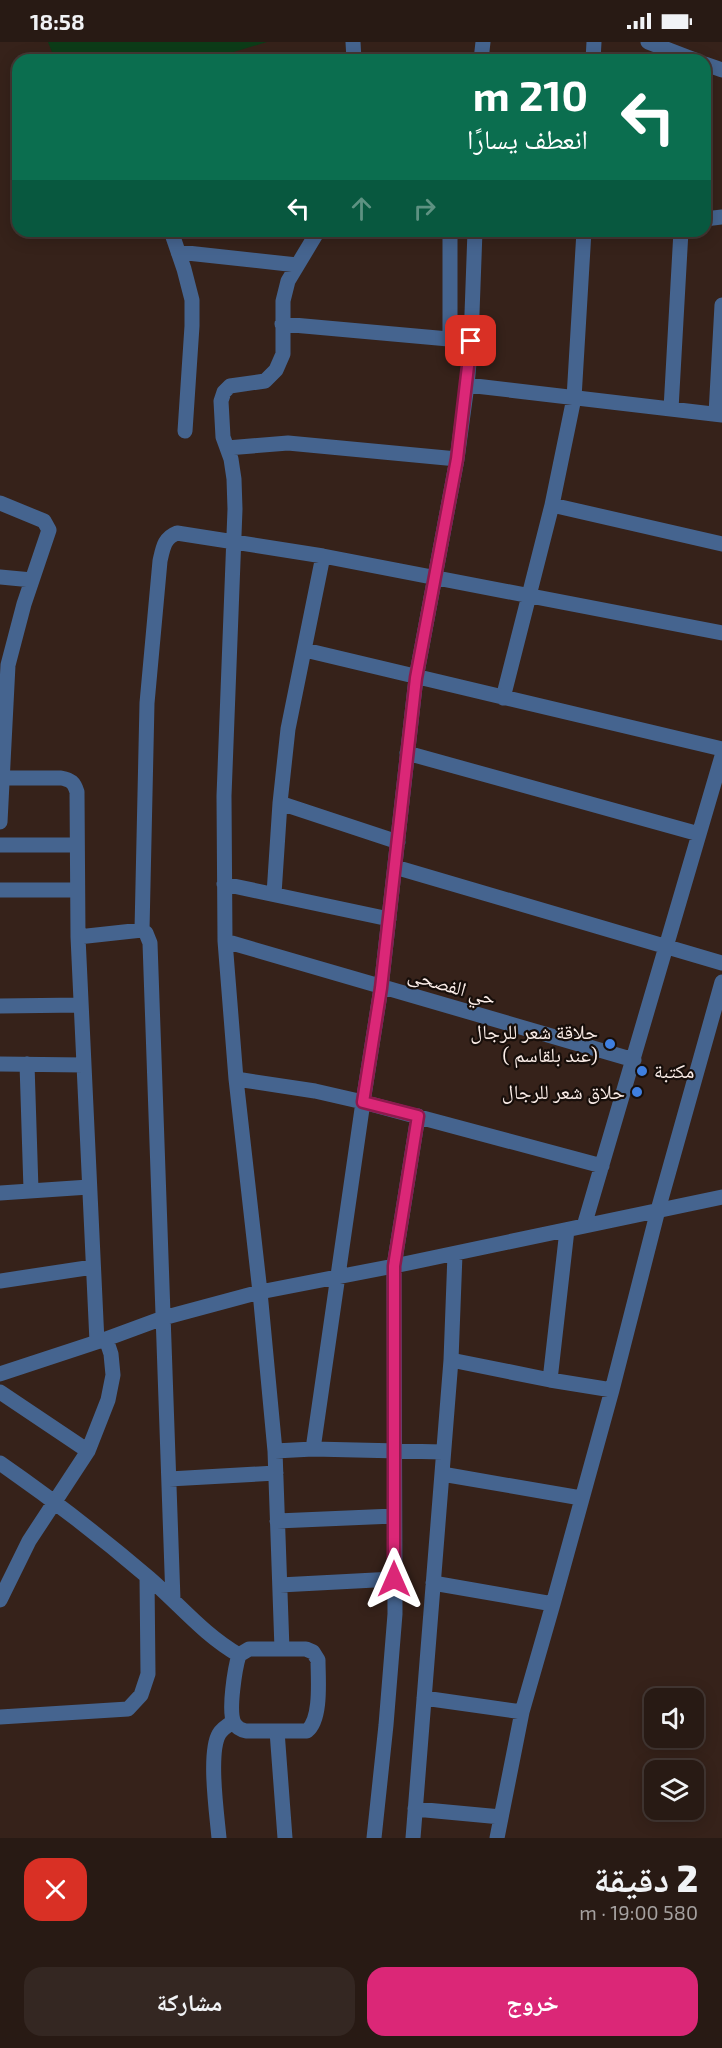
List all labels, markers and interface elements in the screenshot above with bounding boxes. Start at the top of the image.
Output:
text: 18:58 [30,8,85,34]
text: 210 m [473,69,588,119]
icon: left [609,78,687,156]
text: انعطف يسارًا [467,122,588,154]
icon: left [282,192,315,225]
icon: ahead [345,192,378,225]
icon: right [408,192,441,225]
pin [445,315,496,366]
icon: arrive [454,324,487,357]
street label: حي الفصحى [404,961,499,1014]
place label: حلاقة شعر للرجال ( عند بلقاسم) [470,1019,598,1069]
marker: حلاقة شعر للرجال ( عند بلقاسم) [603,1037,617,1051]
place label: مكتبة [654,1058,694,1083]
marker: مكتبة [635,1064,649,1078]
place label: حلاق شعر للرجال [502,1079,625,1104]
marker: حلاق شعر للرجال [630,1085,644,1099]
position arrow [362,1547,426,1611]
map controls [644,1688,704,1820]
button: sound [644,1688,704,1748]
button: layers [644,1760,704,1820]
text: 2 دقيقة [593,1856,698,1899]
button: close [24,1858,87,1921]
text: 580 m · 19:00 [579,1900,698,1924]
button: مشاركة [24,1967,355,2036]
button: خروج [367,1967,698,2036]

